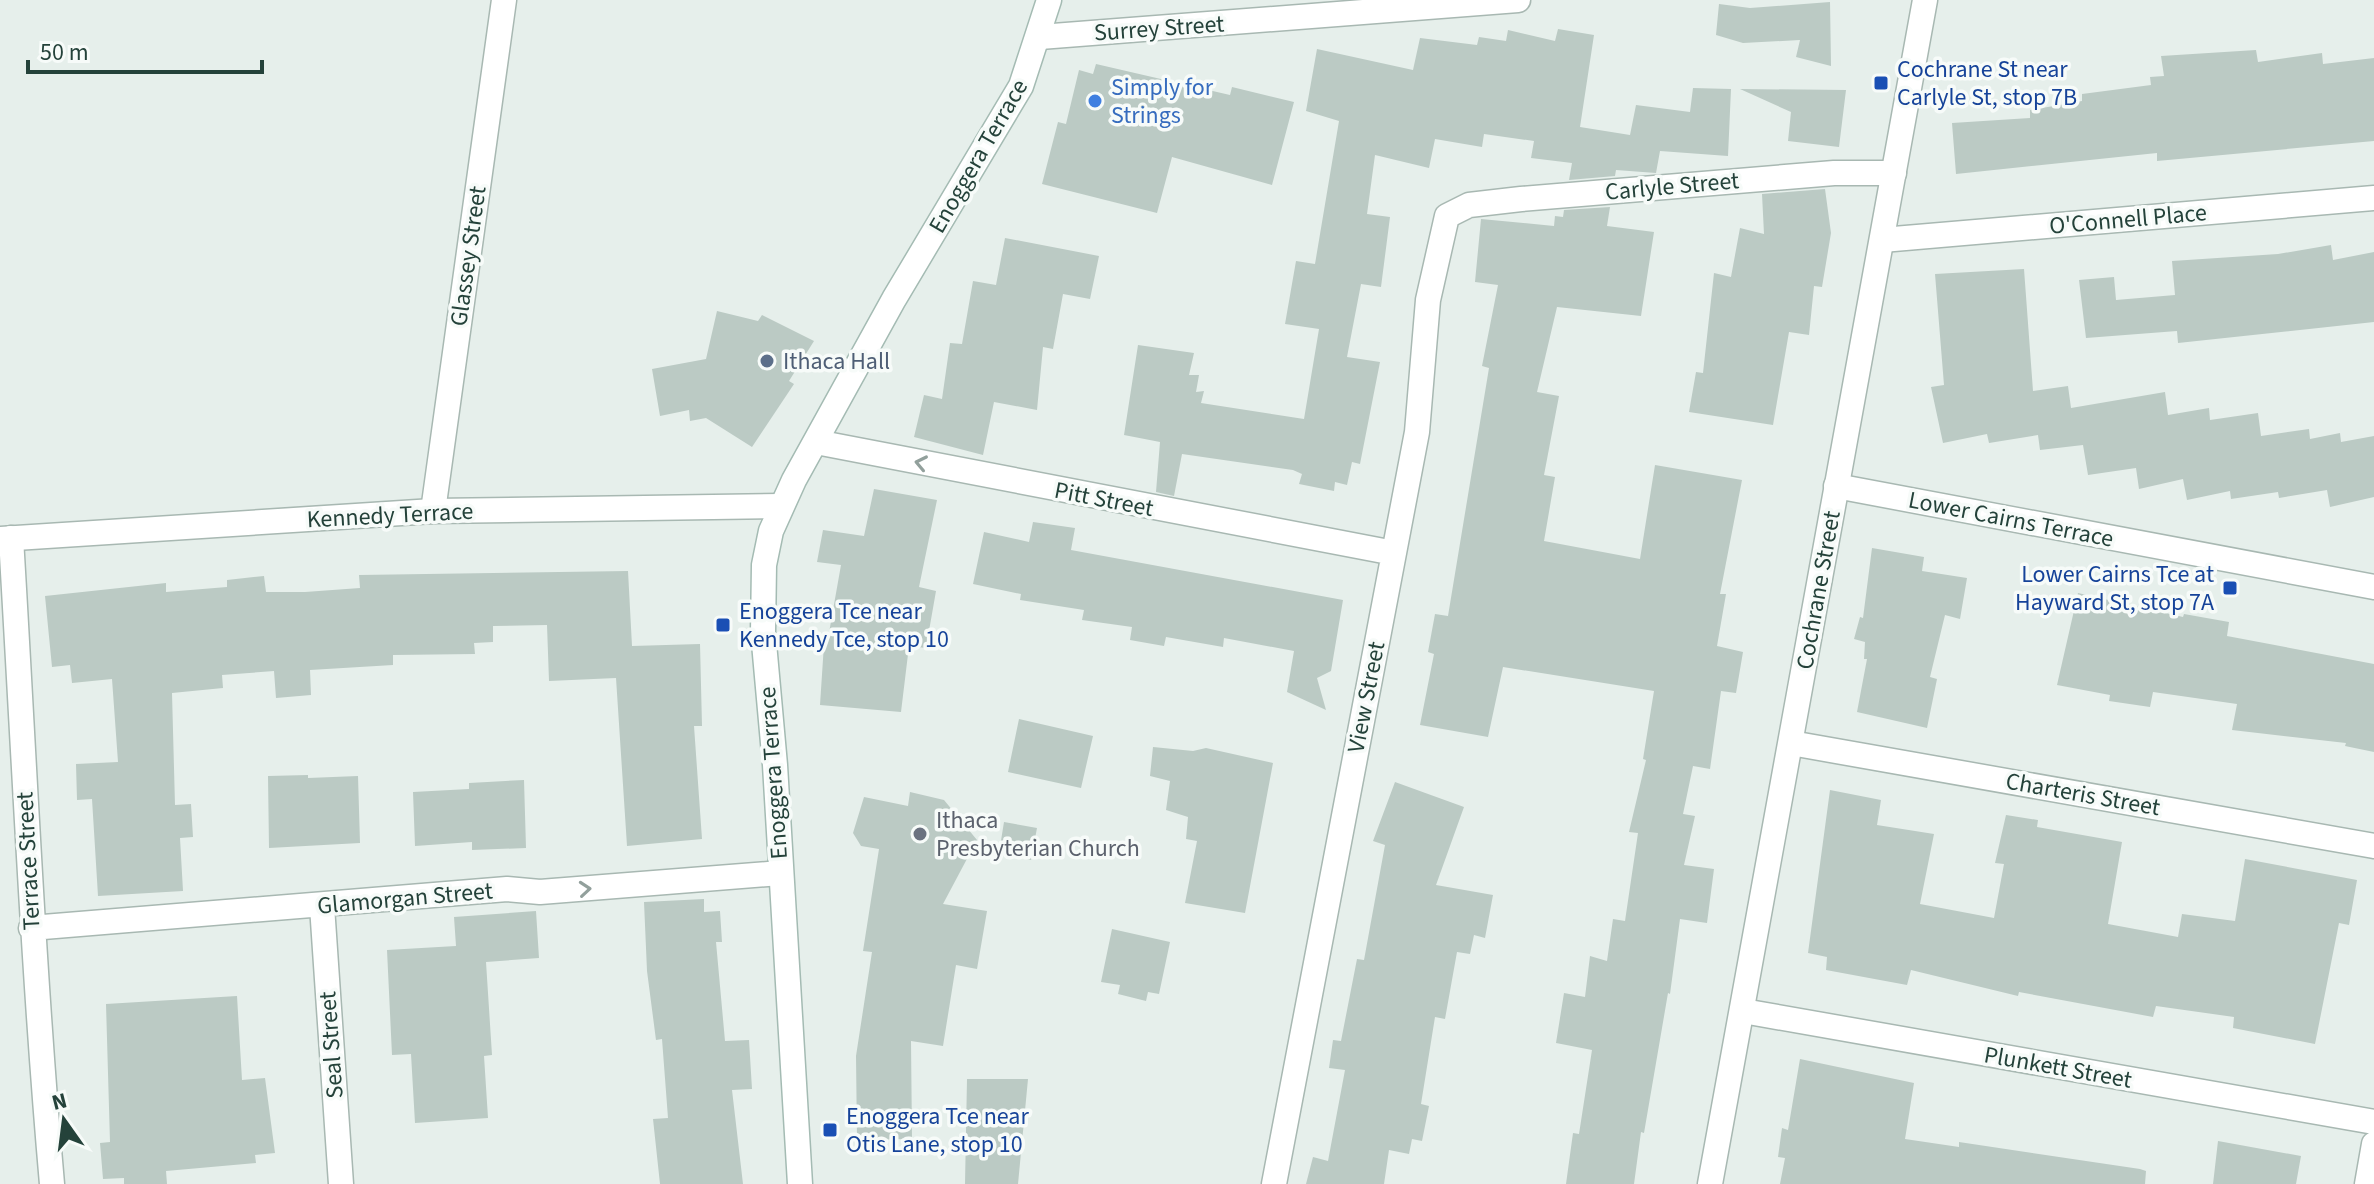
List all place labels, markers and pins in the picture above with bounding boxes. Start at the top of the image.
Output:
place label: Cochrane St near Carlyle St, stop 7B [1897,52,2077,115]
place label: Simply for Strings [1111,70,1214,133]
marker: Cochrane St near Carlyle St, stop 7B [1872,74,1890,92]
marker: Simply for Strings [1086,92,1104,110]
place label: Ithaca Hall [783,344,890,379]
marker: Ithaca Hall [758,352,776,370]
place label: Lower Cairns Tce at Hayward St, stop 7A [2015,557,2214,620]
marker: Lower Cairns Tce at Hayward St, stop 7A [2221,579,2239,597]
place label: Enoggera Tce near Kennedy Tce, stop 10 [739,594,949,657]
marker: Enoggera Tce near Kennedy Tce, stop 10 [714,616,732,634]
place label: Ithaca Presbyterian Church [936,803,1140,866]
marker: Ithaca Presbyterian Church [911,825,929,843]
place label: Enoggera Tce near Otis Lane, stop 10 [846,1099,1029,1162]
marker: Enoggera Tce near Otis Lane, stop 10 [821,1121,839,1139]

